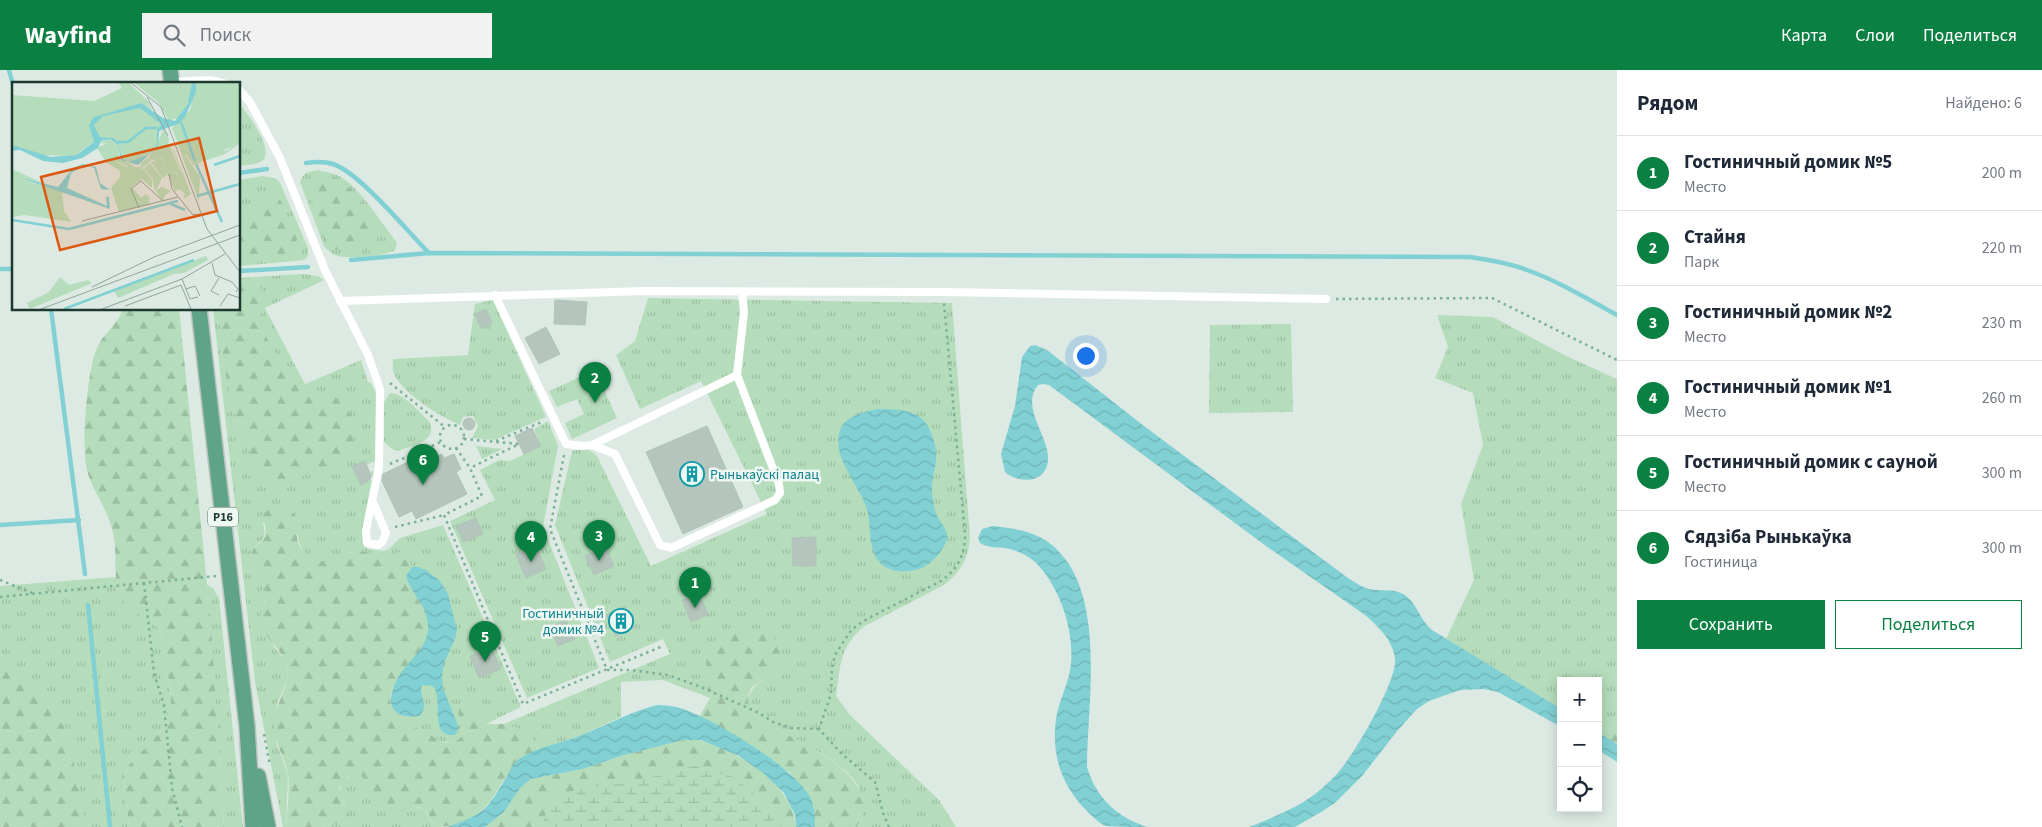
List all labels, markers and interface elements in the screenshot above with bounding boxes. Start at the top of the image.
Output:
search box [142,13,492,58]
text: Wayfind [25,18,112,53]
icon: search [160,21,188,49]
text: Поиск [200,22,251,49]
text: Карта [1781,23,1827,48]
text: Слои [1855,23,1895,48]
text: Поделиться [1923,23,2017,48]
inset map [12,82,240,310]
text: Рядом [1637,88,1698,118]
text: Найдено: 6 [1945,92,2022,114]
text: Гостиничный домик №5 [1684,149,1892,176]
text: 1 [1649,162,1657,184]
text: 200 m [1982,162,2022,184]
text: Место [1684,176,1727,198]
text: Стайня [1684,224,1746,251]
text: 2 [1649,237,1657,259]
text: 220 m [1982,237,2022,259]
text: Парк [1684,251,1719,273]
text: Гостиничный домик №2 [1684,299,1892,326]
text: 3 [1649,312,1657,334]
text: 230 m [1982,312,2022,334]
text: Место [1684,326,1727,348]
your location [1073,343,1099,369]
pin: 2 [579,362,611,403]
text: Гостиничный домик №1 [1684,374,1892,401]
text: 4 [1649,387,1657,409]
text: 260 m [1982,387,2022,409]
text: Место [1684,401,1727,423]
pin: 6 [407,444,439,485]
text: Гостиничный домик с сауной [1684,449,1938,476]
building icon: Рынькаўскi палац [679,461,705,487]
text: 5 [1649,462,1657,484]
text: 300 m [1982,462,2022,484]
place label: Рынькаўскi палац [710,465,819,485]
text: Место [1684,476,1727,498]
road number: Р16 [208,508,238,527]
pin: 3 [583,520,615,561]
pin: 4 [515,521,547,562]
text: Сядзіба Рынькаўка [1684,524,1852,551]
text: 6 [1649,537,1657,559]
text: 300 m [1982,537,2022,559]
text: Гостиница [1684,551,1758,573]
pin: 1 [679,567,711,608]
button: Сохранить [1637,600,1825,649]
button: Поделиться [1835,600,2022,649]
place label: Гостиничный домик №4 [522,604,604,640]
building icon: Гостиничный домик №4 [608,608,634,634]
pin: 5 [469,621,501,662]
map controls [1557,677,1602,812]
button: + [1557,677,1602,722]
button: − [1557,722,1602,767]
button: locate [1557,767,1602,812]

